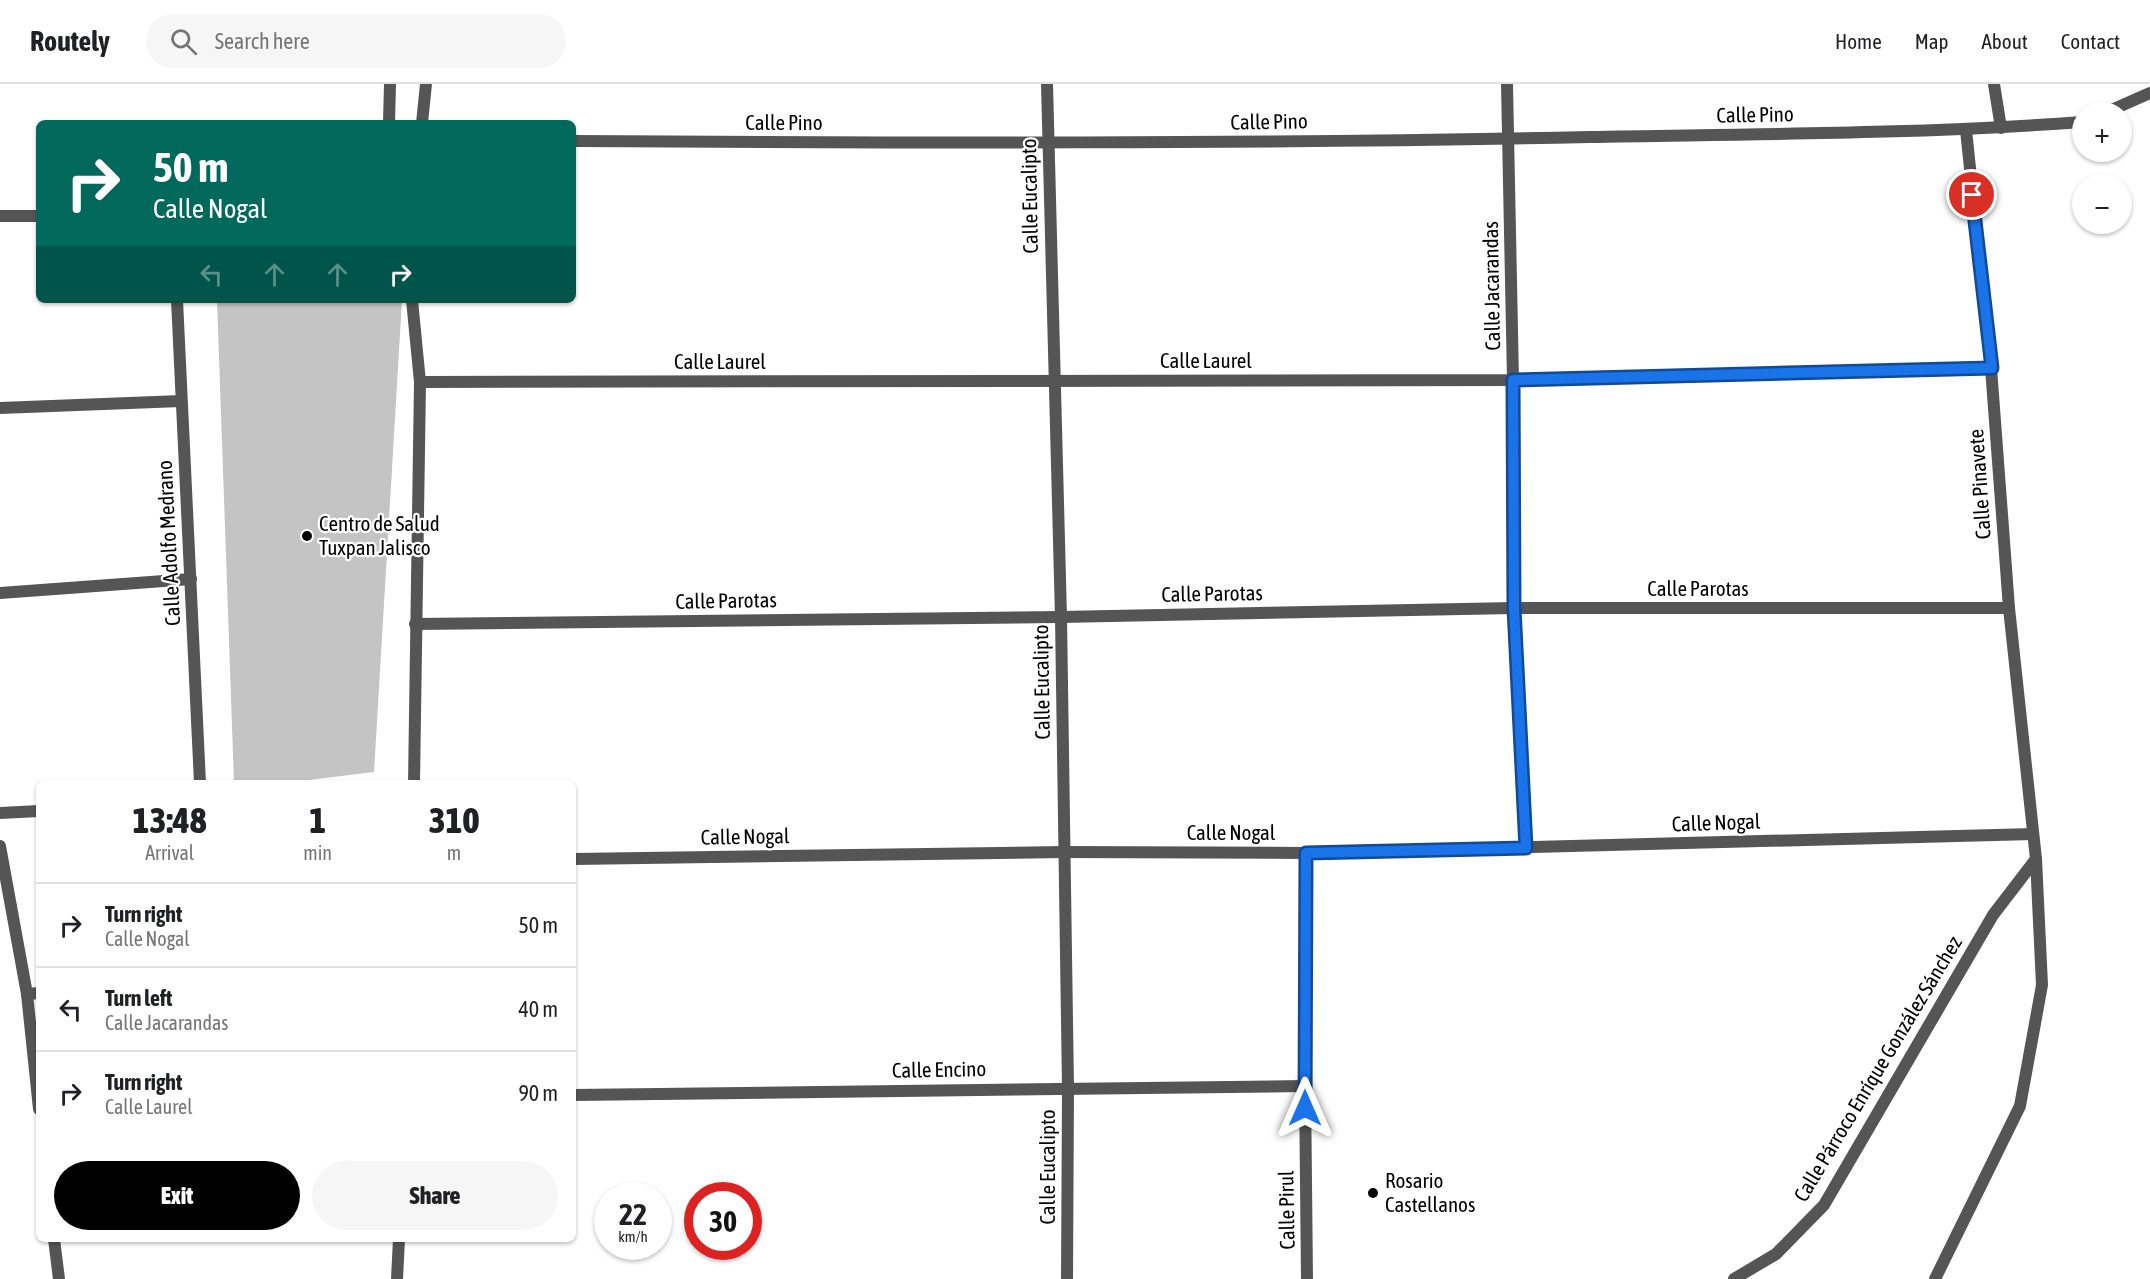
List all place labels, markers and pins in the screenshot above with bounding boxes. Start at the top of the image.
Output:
pin [1946,169,1997,220]
place label: Centro de Salud Tuxpan Jalisco [319,511,440,559]
marker: Centro de Salud Tuxpan Jalisco [300,529,314,543]
place label: Rosario Castellanos [1385,1168,1475,1216]
marker: Rosario Castellanos [1366,1186,1380,1200]

